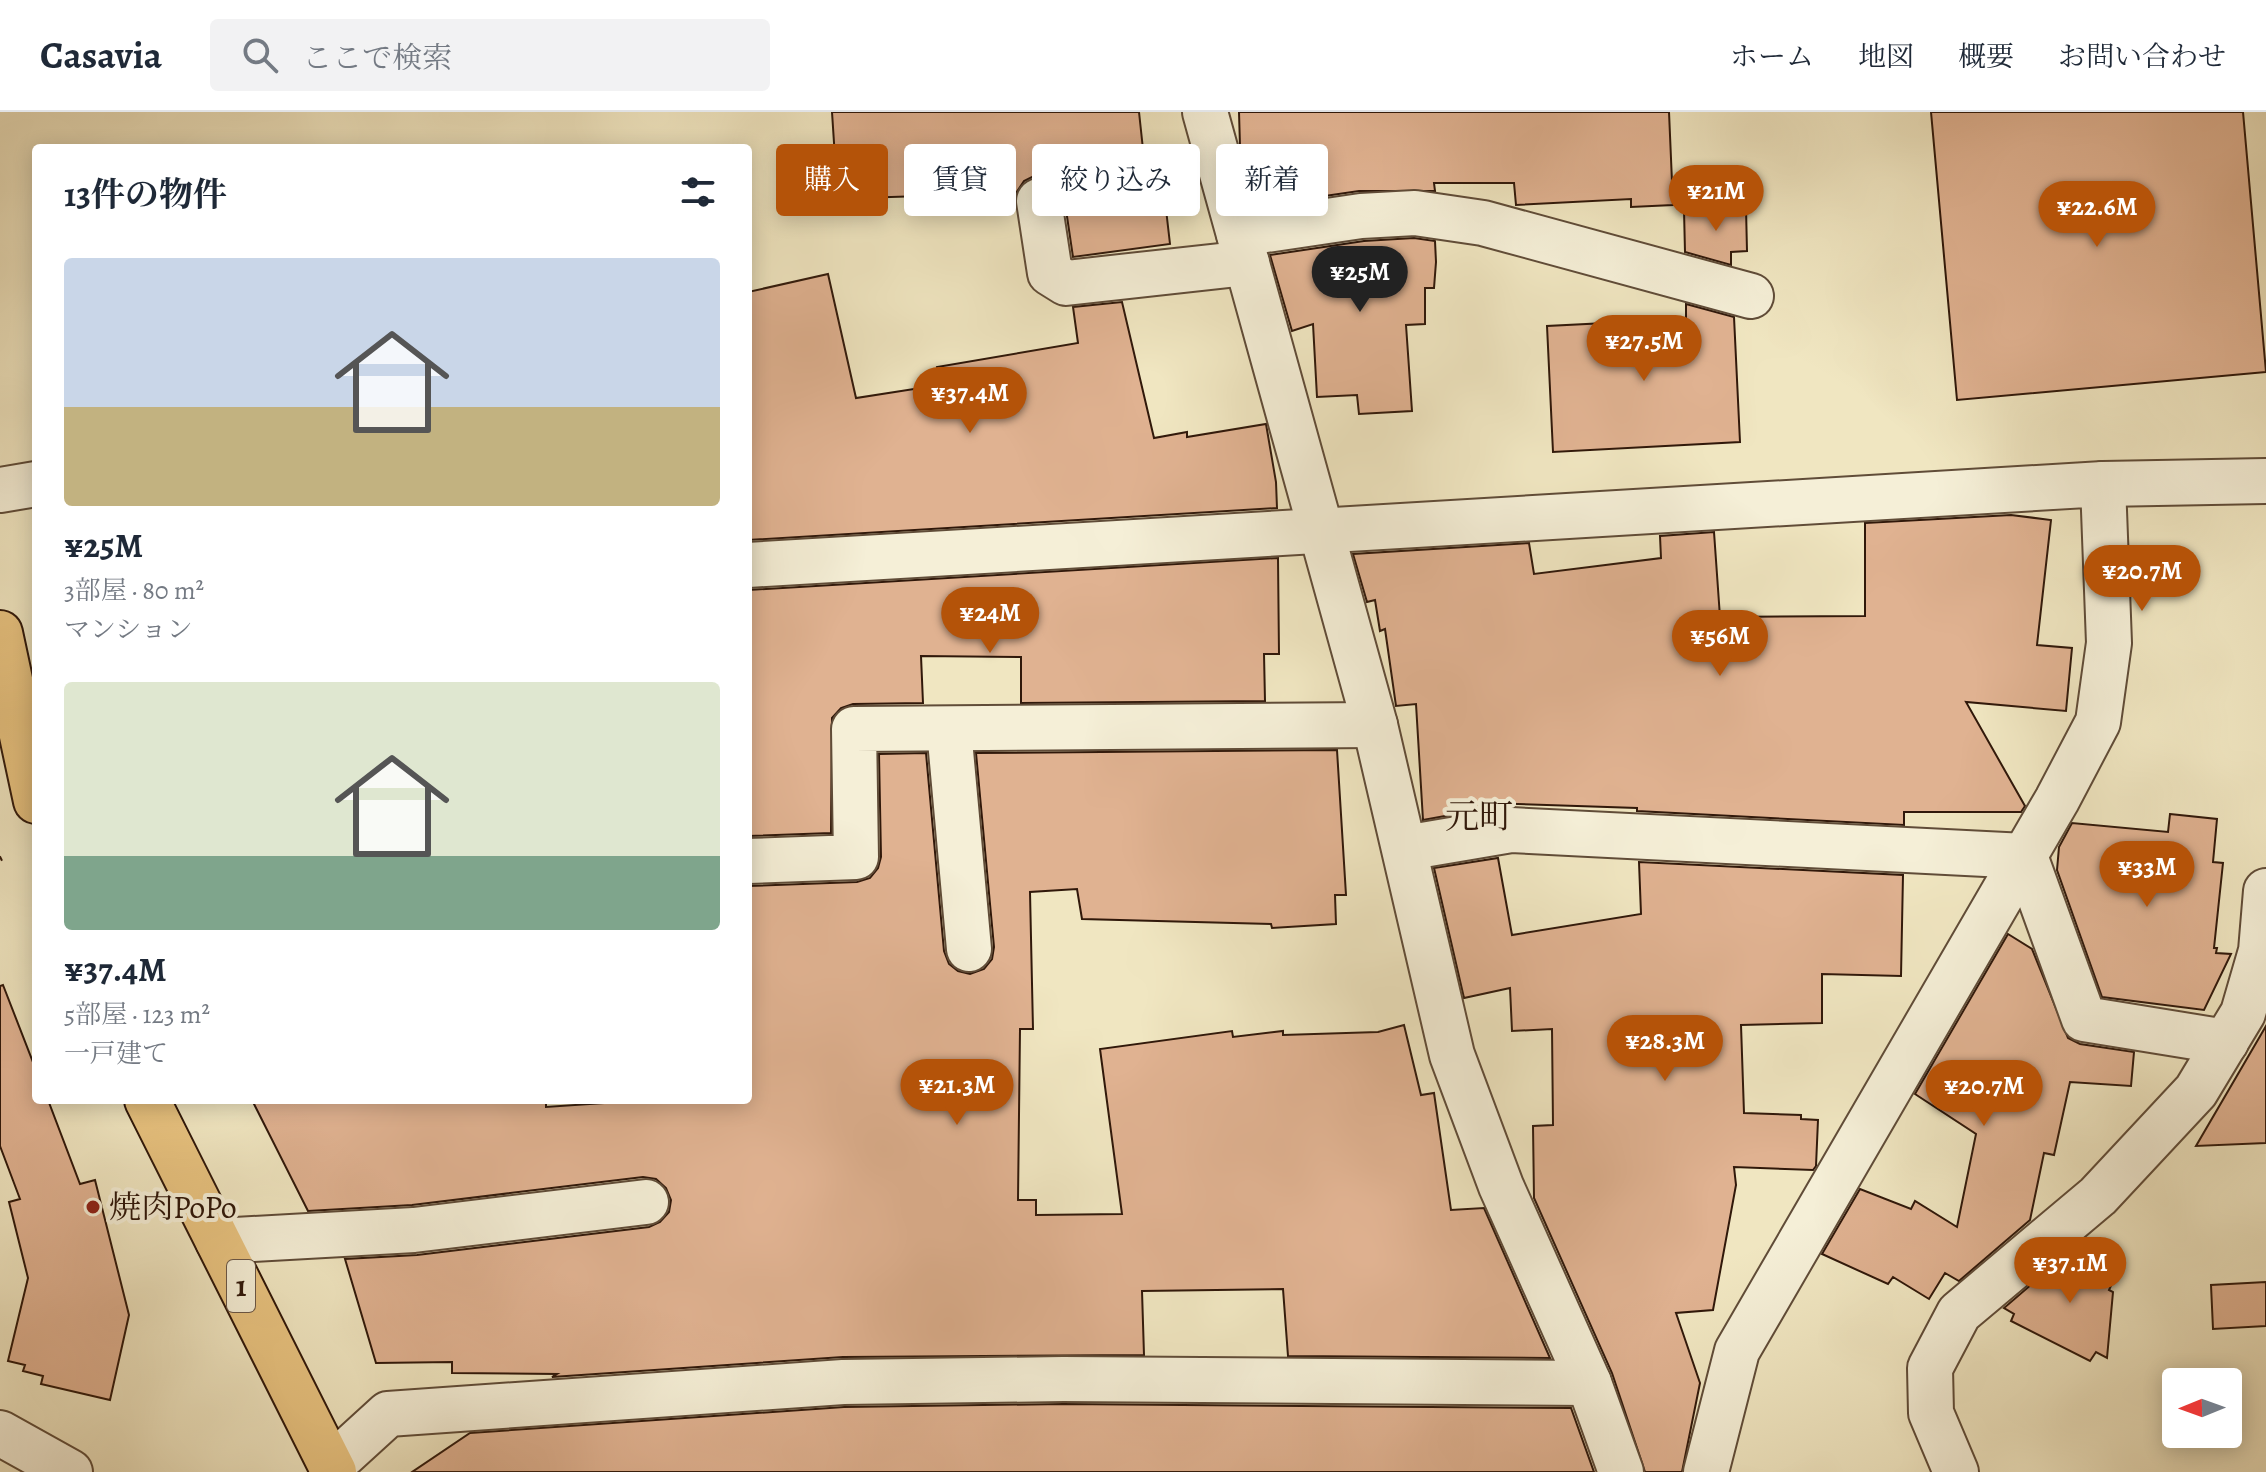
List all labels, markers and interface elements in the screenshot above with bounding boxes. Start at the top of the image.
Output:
search box [210,19,770,91]
text: Casavia [40,29,162,81]
icon: search [238,33,282,77]
text: ここで検索 [302,38,452,78]
text: ホーム [1730,38,1814,76]
text: 地図 [1858,38,1914,76]
text: 概要 [1958,38,2014,76]
text: お問い合わせ [2058,38,2226,76]
chip: 購入 [776,144,888,216]
chip: 賃貸 [904,144,1016,216]
chip: 絞り込み [1032,144,1200,216]
chip: 新着 [1216,144,1328,216]
pin: ¥21M [1669,165,1763,233]
icon: filters [676,170,720,214]
text: 13件の物件 [64,171,227,218]
text: ¥21M [1687,173,1745,208]
pin: ¥22.6M [2032,181,2162,249]
text: ¥22.6M [2056,189,2138,224]
pin: ¥25M [1313,246,1407,314]
text: ¥25M [1330,254,1390,289]
icon: home [320,310,464,454]
pin: ¥27.5M [1579,315,1709,383]
text: ¥27.5M [1605,323,1683,358]
pin: ¥37.4M [905,367,1035,435]
text: ¥37.4M [931,375,1009,410]
text: ¥25M [64,522,143,569]
pin: ¥20.7M [2077,545,2207,613]
text: ¥20.7M [2102,553,2182,588]
text: 3部屋 · 80 m² [64,573,204,608]
pin: ¥24M [943,587,1037,655]
text: ¥24M [959,595,1021,630]
pin: ¥56M [1673,610,1767,678]
text: マンション [64,612,193,647]
text: ¥56M [1690,618,1750,653]
icon: home [320,734,464,878]
district label: 元町 [1445,793,1513,840]
pin: ¥33M [2100,841,2194,909]
text: ¥33M [2117,849,2177,884]
text: ¥37.4M [64,946,167,993]
text: 5部屋 · 123 m² [64,997,210,1032]
pin: ¥28.3M [1600,1015,1730,1083]
text: ¥28.3M [1625,1023,1705,1058]
text: 一戸建て [64,1036,168,1071]
pin: ¥21.3M [892,1059,1022,1127]
pin: ¥20.7M [1919,1060,2049,1128]
text: ¥21.3M [919,1067,996,1102]
text: ¥20.7M [1944,1068,2024,1103]
place label: 焼肉PoPo [109,1185,237,1229]
marker: 焼肉PoPo [84,1198,102,1216]
pin: ¥37.1M [2005,1237,2135,1305]
text: ¥37.1M [2032,1245,2108,1280]
road number: 1 [227,1260,255,1312]
north arrow [2162,1368,2242,1448]
map controls [2162,1368,2242,1448]

